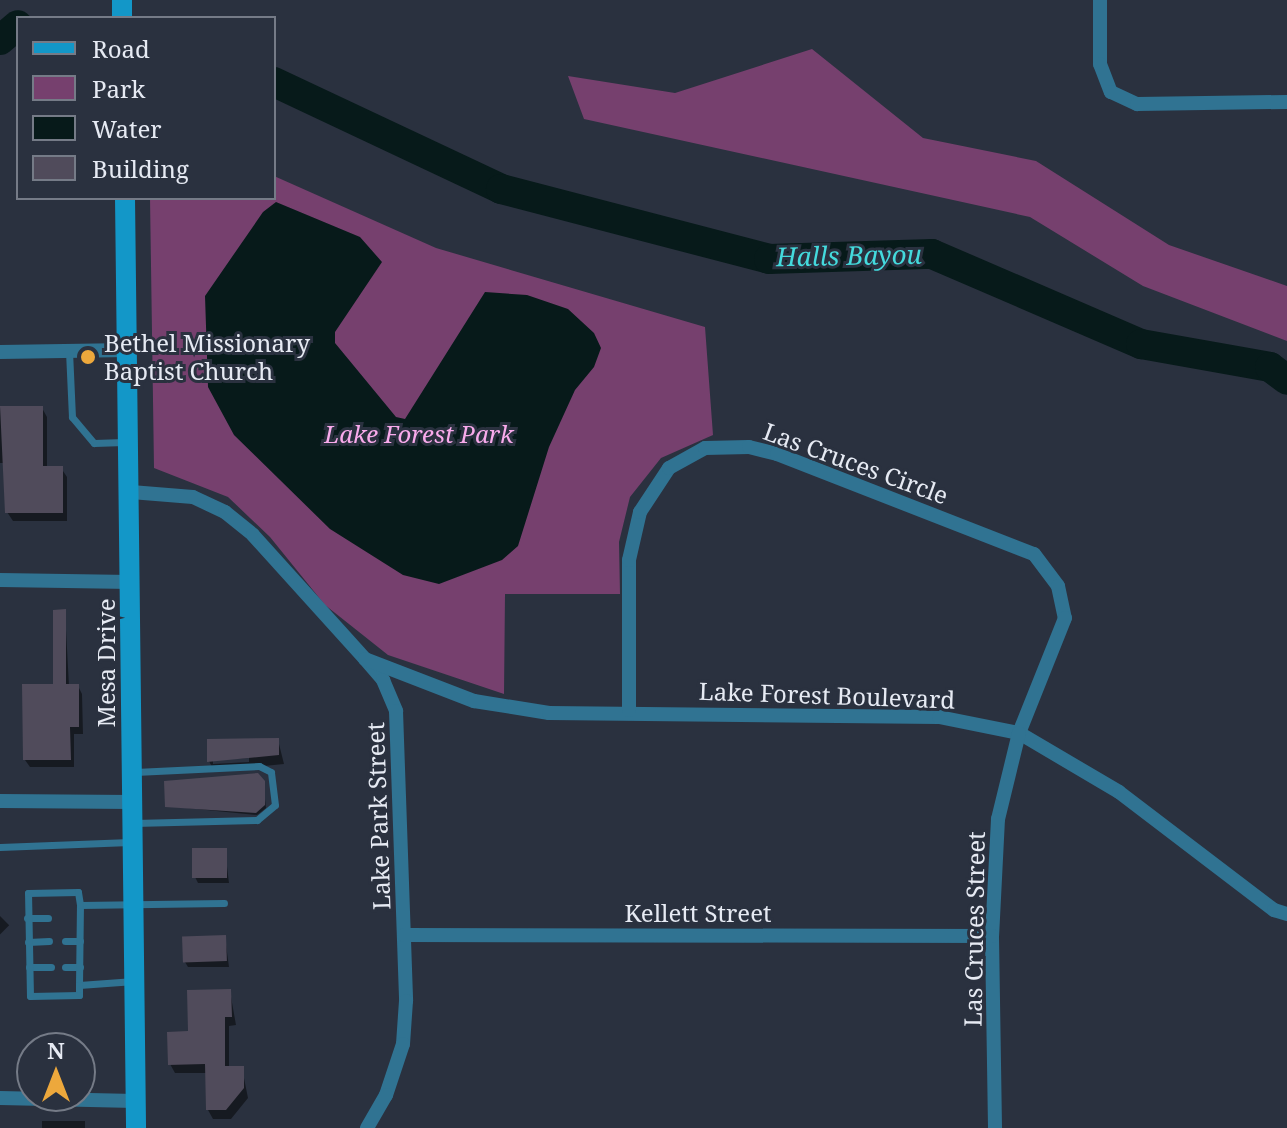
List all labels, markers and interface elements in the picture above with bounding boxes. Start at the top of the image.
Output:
legend [16,16,276,200]
text: Road [92,32,150,65]
text: Park [92,72,145,105]
text: Water [92,112,162,145]
text: Building [92,152,189,185]
water label: Halls Bayou [776,239,922,273]
place label: Bethel Missionary Baptist Church [104,329,310,385]
marker: Bethel Missionary Baptist Church [79,348,97,366]
street label: Las Cruces Circle [760,416,952,510]
park label: Lake Forest Park [324,420,514,448]
street label: Mesa Drive [92,598,120,728]
street label: Lake Forest Boulevard [698,676,956,714]
street label: Lake Park Street [360,722,396,910]
street label: Las Cruces Street [958,831,990,1027]
street label: Kellett Street [625,899,771,927]
north arrow [16,1032,96,1112]
text: N [47,1035,65,1065]

